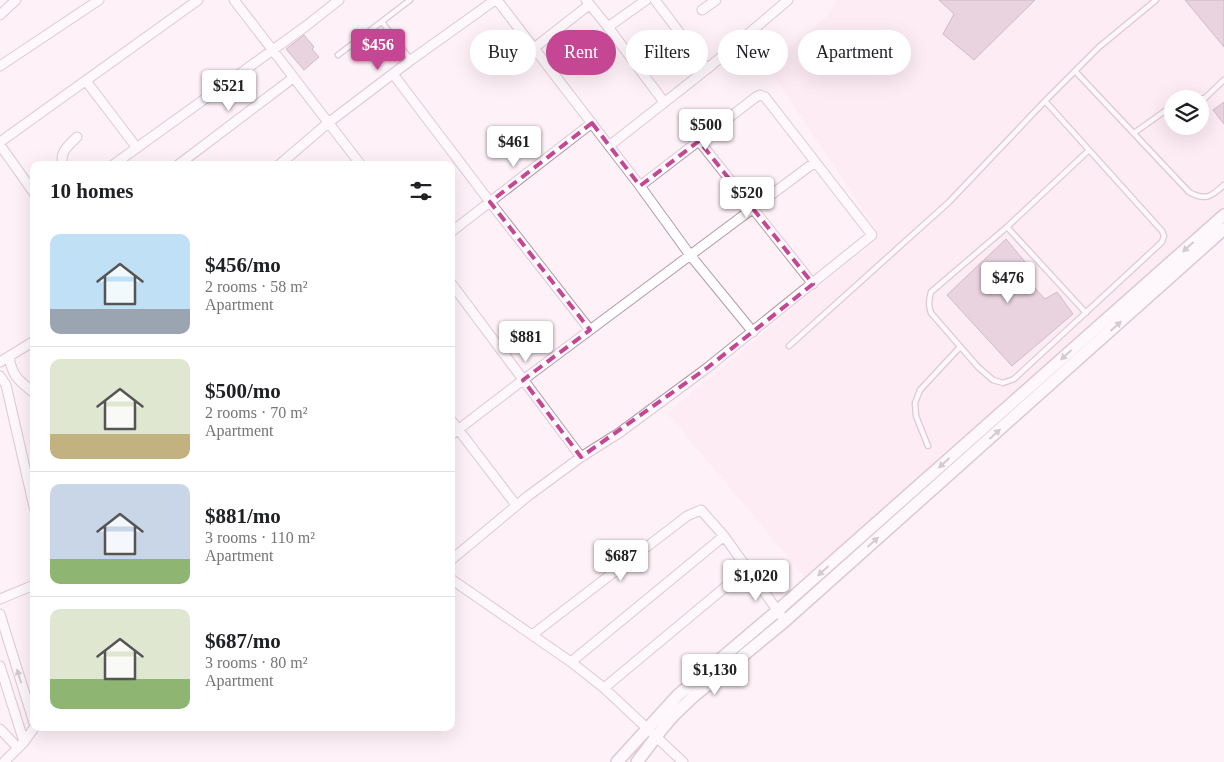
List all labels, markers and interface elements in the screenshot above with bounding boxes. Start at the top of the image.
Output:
pin: $456 [348,28,408,71]
chip: Buy [470,30,536,75]
chip: Rent [546,30,616,75]
chip: Filters [626,30,708,75]
chip: New [718,30,788,75]
chip: Apartment [798,30,911,75]
text: $456 [362,36,394,53]
pin: $521 [199,70,259,112]
text: $521 [213,77,245,94]
map controls [1164,90,1209,135]
button: layers [1164,90,1209,135]
pin: $500 [676,108,736,151]
text: $500 [690,116,722,133]
pin: $461 [484,126,544,168]
text: $461 [498,133,530,150]
pin: $520 [717,176,777,219]
icon: filters [407,177,435,205]
text: 10 homes [50,179,133,203]
text: $520 [731,184,763,201]
one-way arrow [1182,241,1194,253]
text: $456/mo [205,253,281,277]
icon: home [90,254,150,314]
pin: $476 [978,262,1038,304]
text: $476 [992,269,1024,286]
text: 2 rooms · 58 m² [205,278,308,295]
text: Apartment [205,296,273,313]
pin: $881 [496,320,556,363]
one-way arrow [1109,320,1121,332]
text: $881 [510,328,542,345]
one-way arrow [1060,349,1072,360]
icon: home [90,379,150,439]
text: $500/mo [205,379,281,403]
text: 2 rooms · 70 m² [205,404,308,421]
text: Apartment [205,422,273,439]
one-way arrow [988,428,1000,440]
one-way arrow [939,457,951,469]
icon: home [90,504,150,564]
text: $881/mo [205,504,281,528]
text: 3 rooms · 110 m² [205,529,315,546]
one-way arrow [867,536,879,548]
pin: $687 [591,540,651,582]
text: Apartment [205,547,273,564]
text: $687 [605,547,637,564]
pin: $1,020 [715,560,797,602]
one-way arrow [816,565,829,576]
text: $1,020 [734,567,778,584]
icon: home [90,629,150,689]
text: $687/mo [205,629,281,653]
text: 3 rooms · 80 m² [205,654,308,671]
pin: $1,130 [674,654,756,696]
text: $1,130 [693,661,737,678]
one-way arrow [15,669,23,684]
text: Apartment [205,672,273,689]

